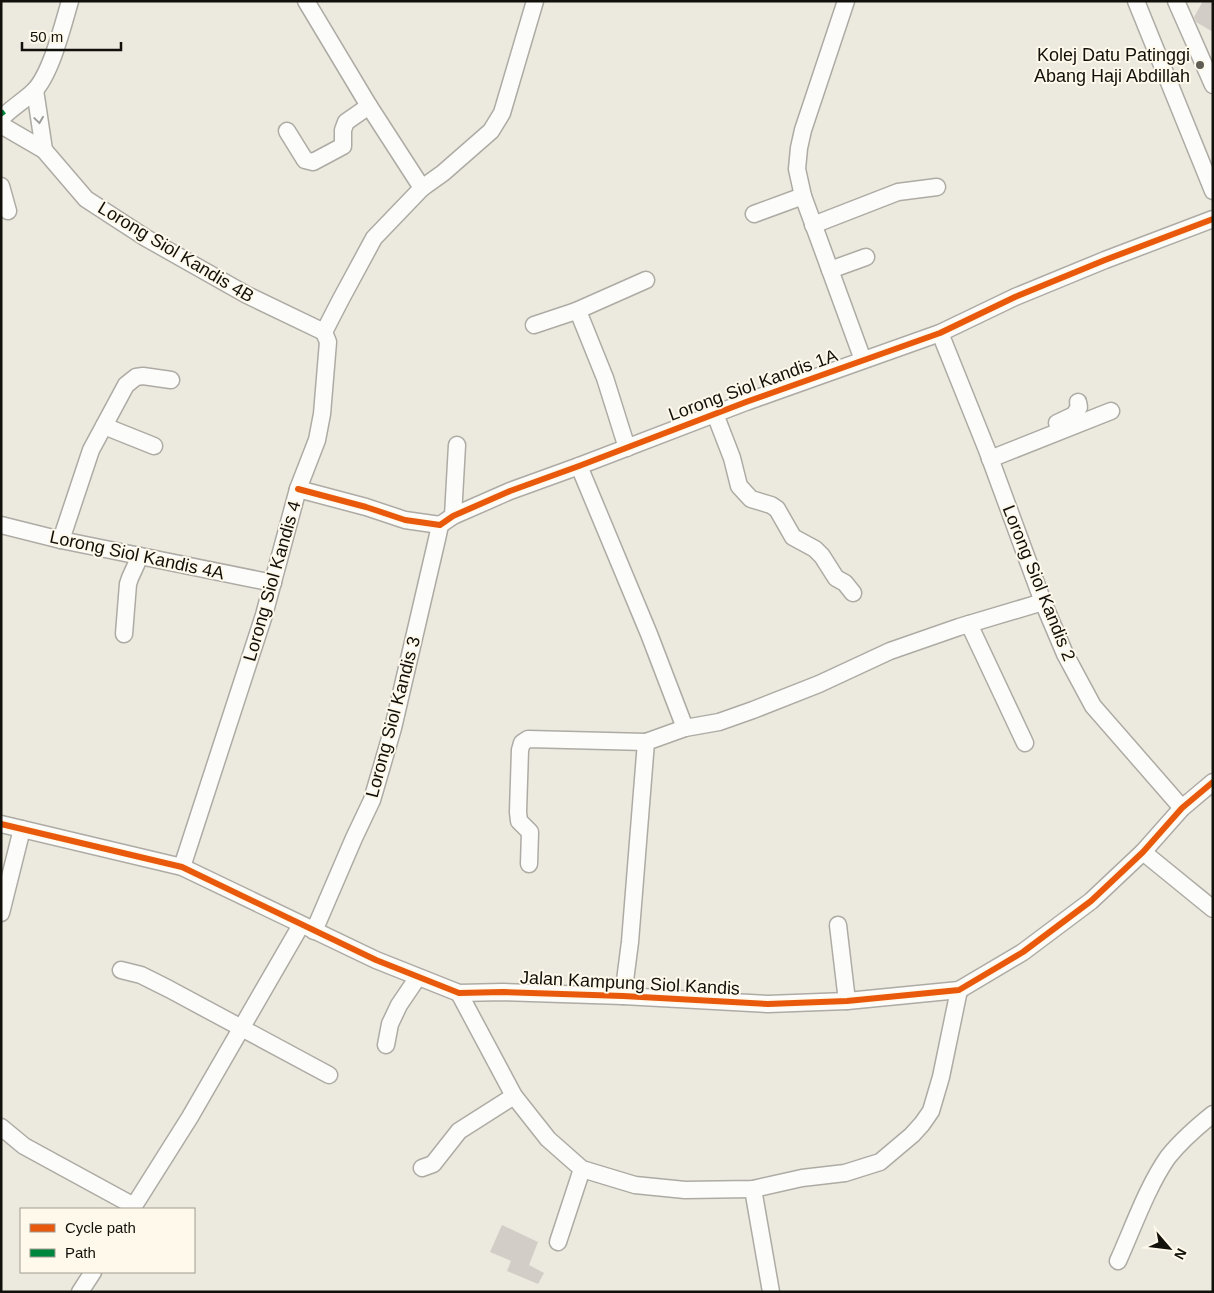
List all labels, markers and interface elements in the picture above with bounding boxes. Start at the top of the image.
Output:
scale bar [22,20,121,52]
text: 50 m [30,28,63,45]
place label: Kolej Datu Patinggi Abang Haji Abdillah [1034,45,1190,86]
marker: Kolej Datu Patinggi Abang Haji Abdillah [1194,59,1206,71]
one-way arrow [34,115,44,124]
street label: Lorong Siol Kandis 4B [95,198,257,306]
street label: Lorong Siol Kandis 1A [666,345,840,425]
street label: Lorong Siol Kandis 4 [239,498,305,664]
street label: Lorong Siol Kandis 2 [999,502,1079,664]
street label: Lorong Siol Kandis 4A [48,527,226,583]
street label: Lorong Siol Kandis 3 [362,634,424,800]
street label: Jalan Kampung Siol Kandis [520,967,740,999]
legend [20,1208,195,1273]
text: Cycle path [65,1219,136,1236]
north arrow [1144,1223,1194,1273]
text: Path [65,1244,96,1261]
text: N [1171,1246,1190,1262]

